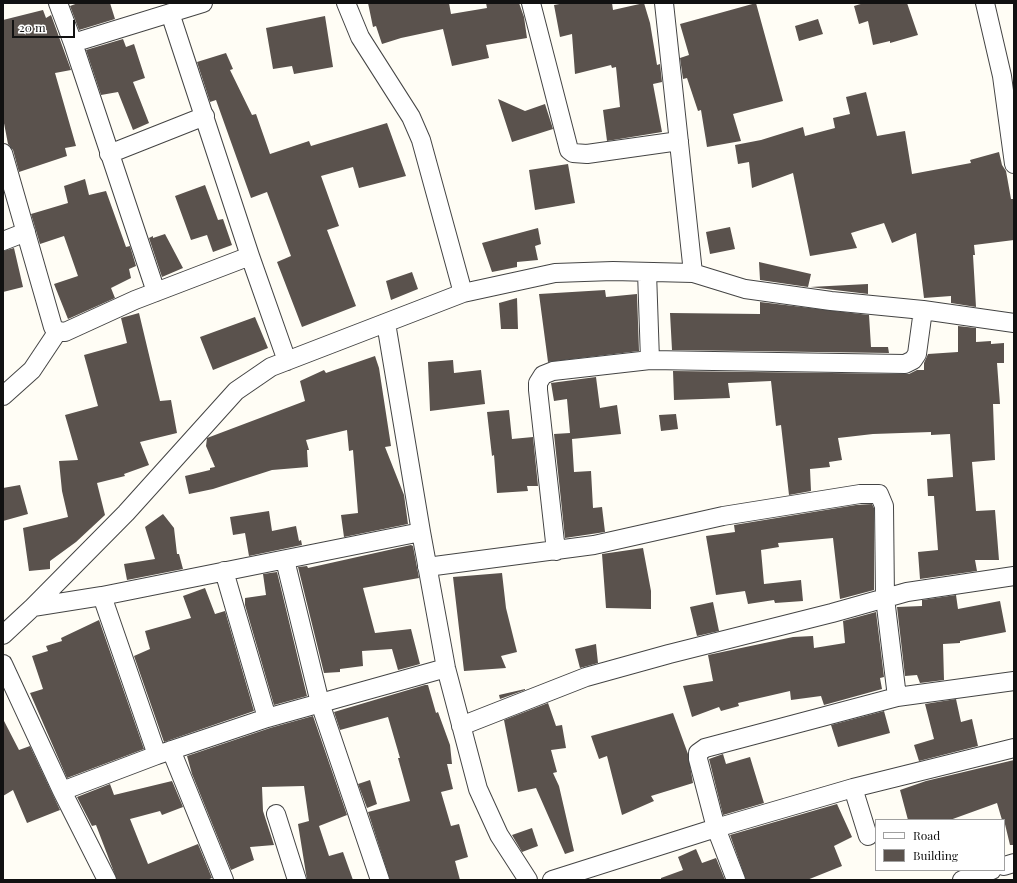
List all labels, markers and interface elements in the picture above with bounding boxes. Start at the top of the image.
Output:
scale bar [14,12,77,38]
text: 20 m [19,19,46,35]
legend [875,819,1005,871]
text: Road [913,827,940,843]
text: Building [913,847,958,863]

